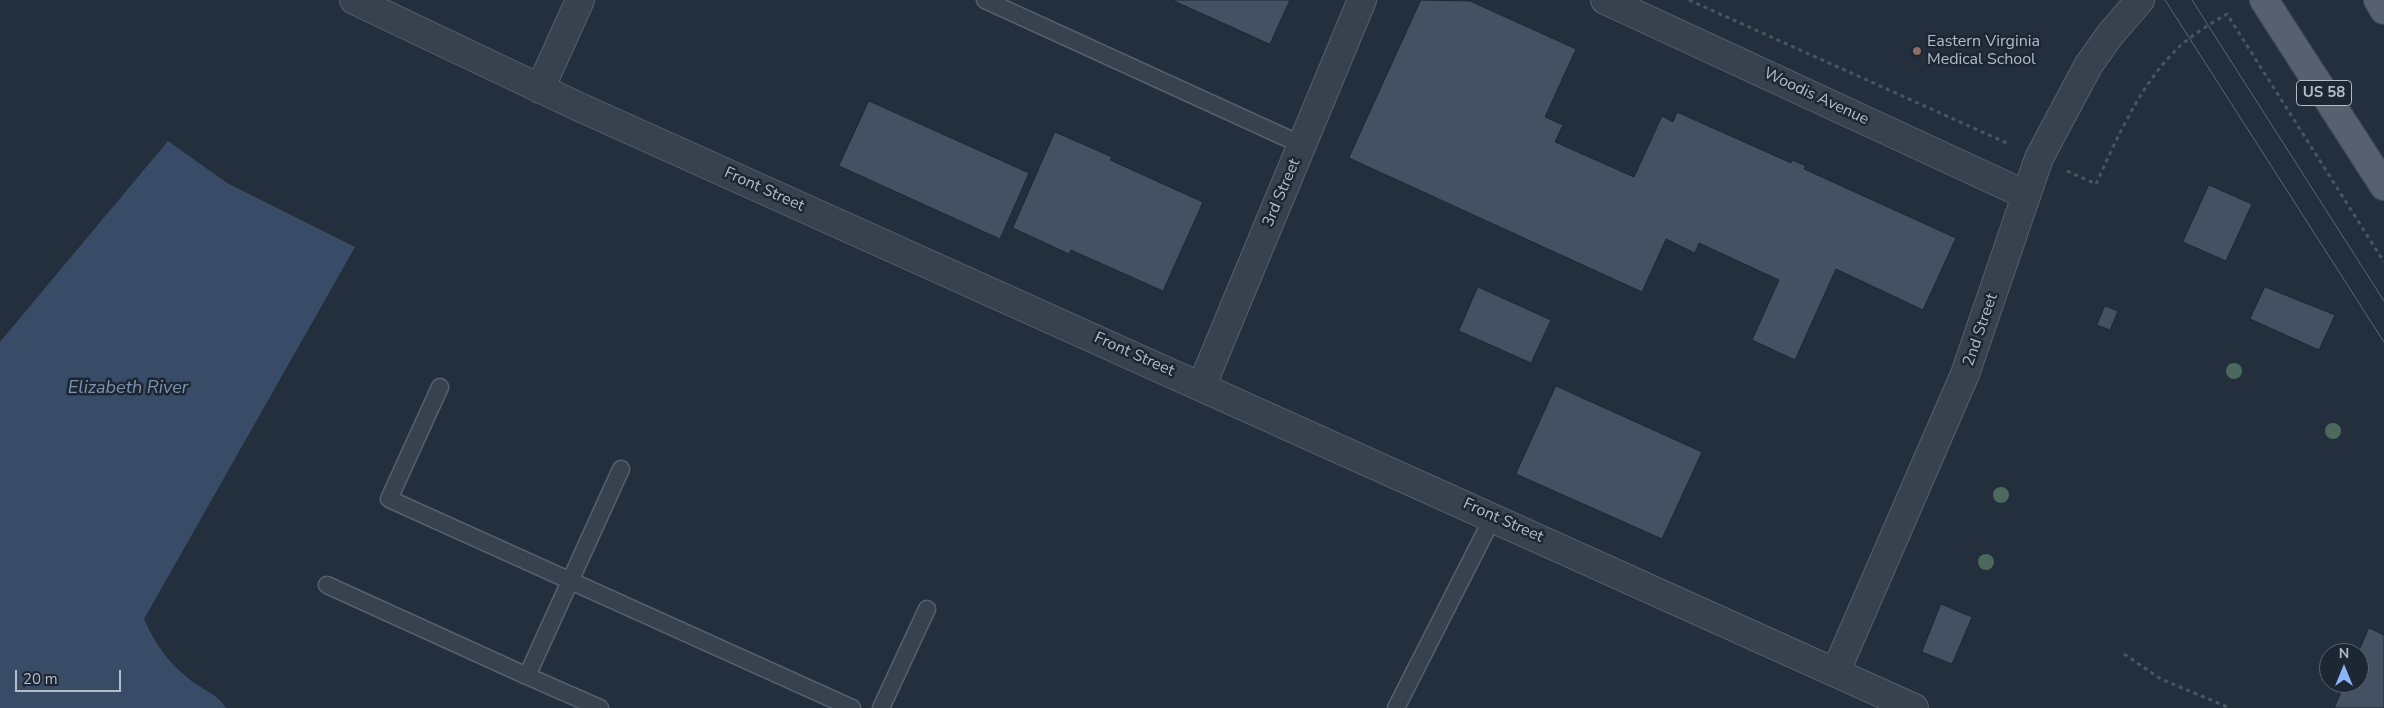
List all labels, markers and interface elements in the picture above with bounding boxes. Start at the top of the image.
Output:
place label: Eastern Virginia Medical School [1927,32,2040,70]
marker: Eastern Virginia Medical School [1911,45,1923,57]
street label: Woodis Avenue [1760,64,1872,130]
road number: US 58 [2296,80,2352,106]
street label: 3rd Street [1259,156,1305,230]
street label: Front Street [721,164,807,216]
street label: 2nd Street [1960,291,2002,369]
street label: Front Street [1091,329,1177,381]
water label: Elizabeth River [68,378,188,400]
street label: Front Street [1460,495,1546,547]
north arrow [2319,643,2369,693]
text: N [2339,644,2349,663]
scale bar [18,660,124,692]
text: 20 m [23,669,58,689]

